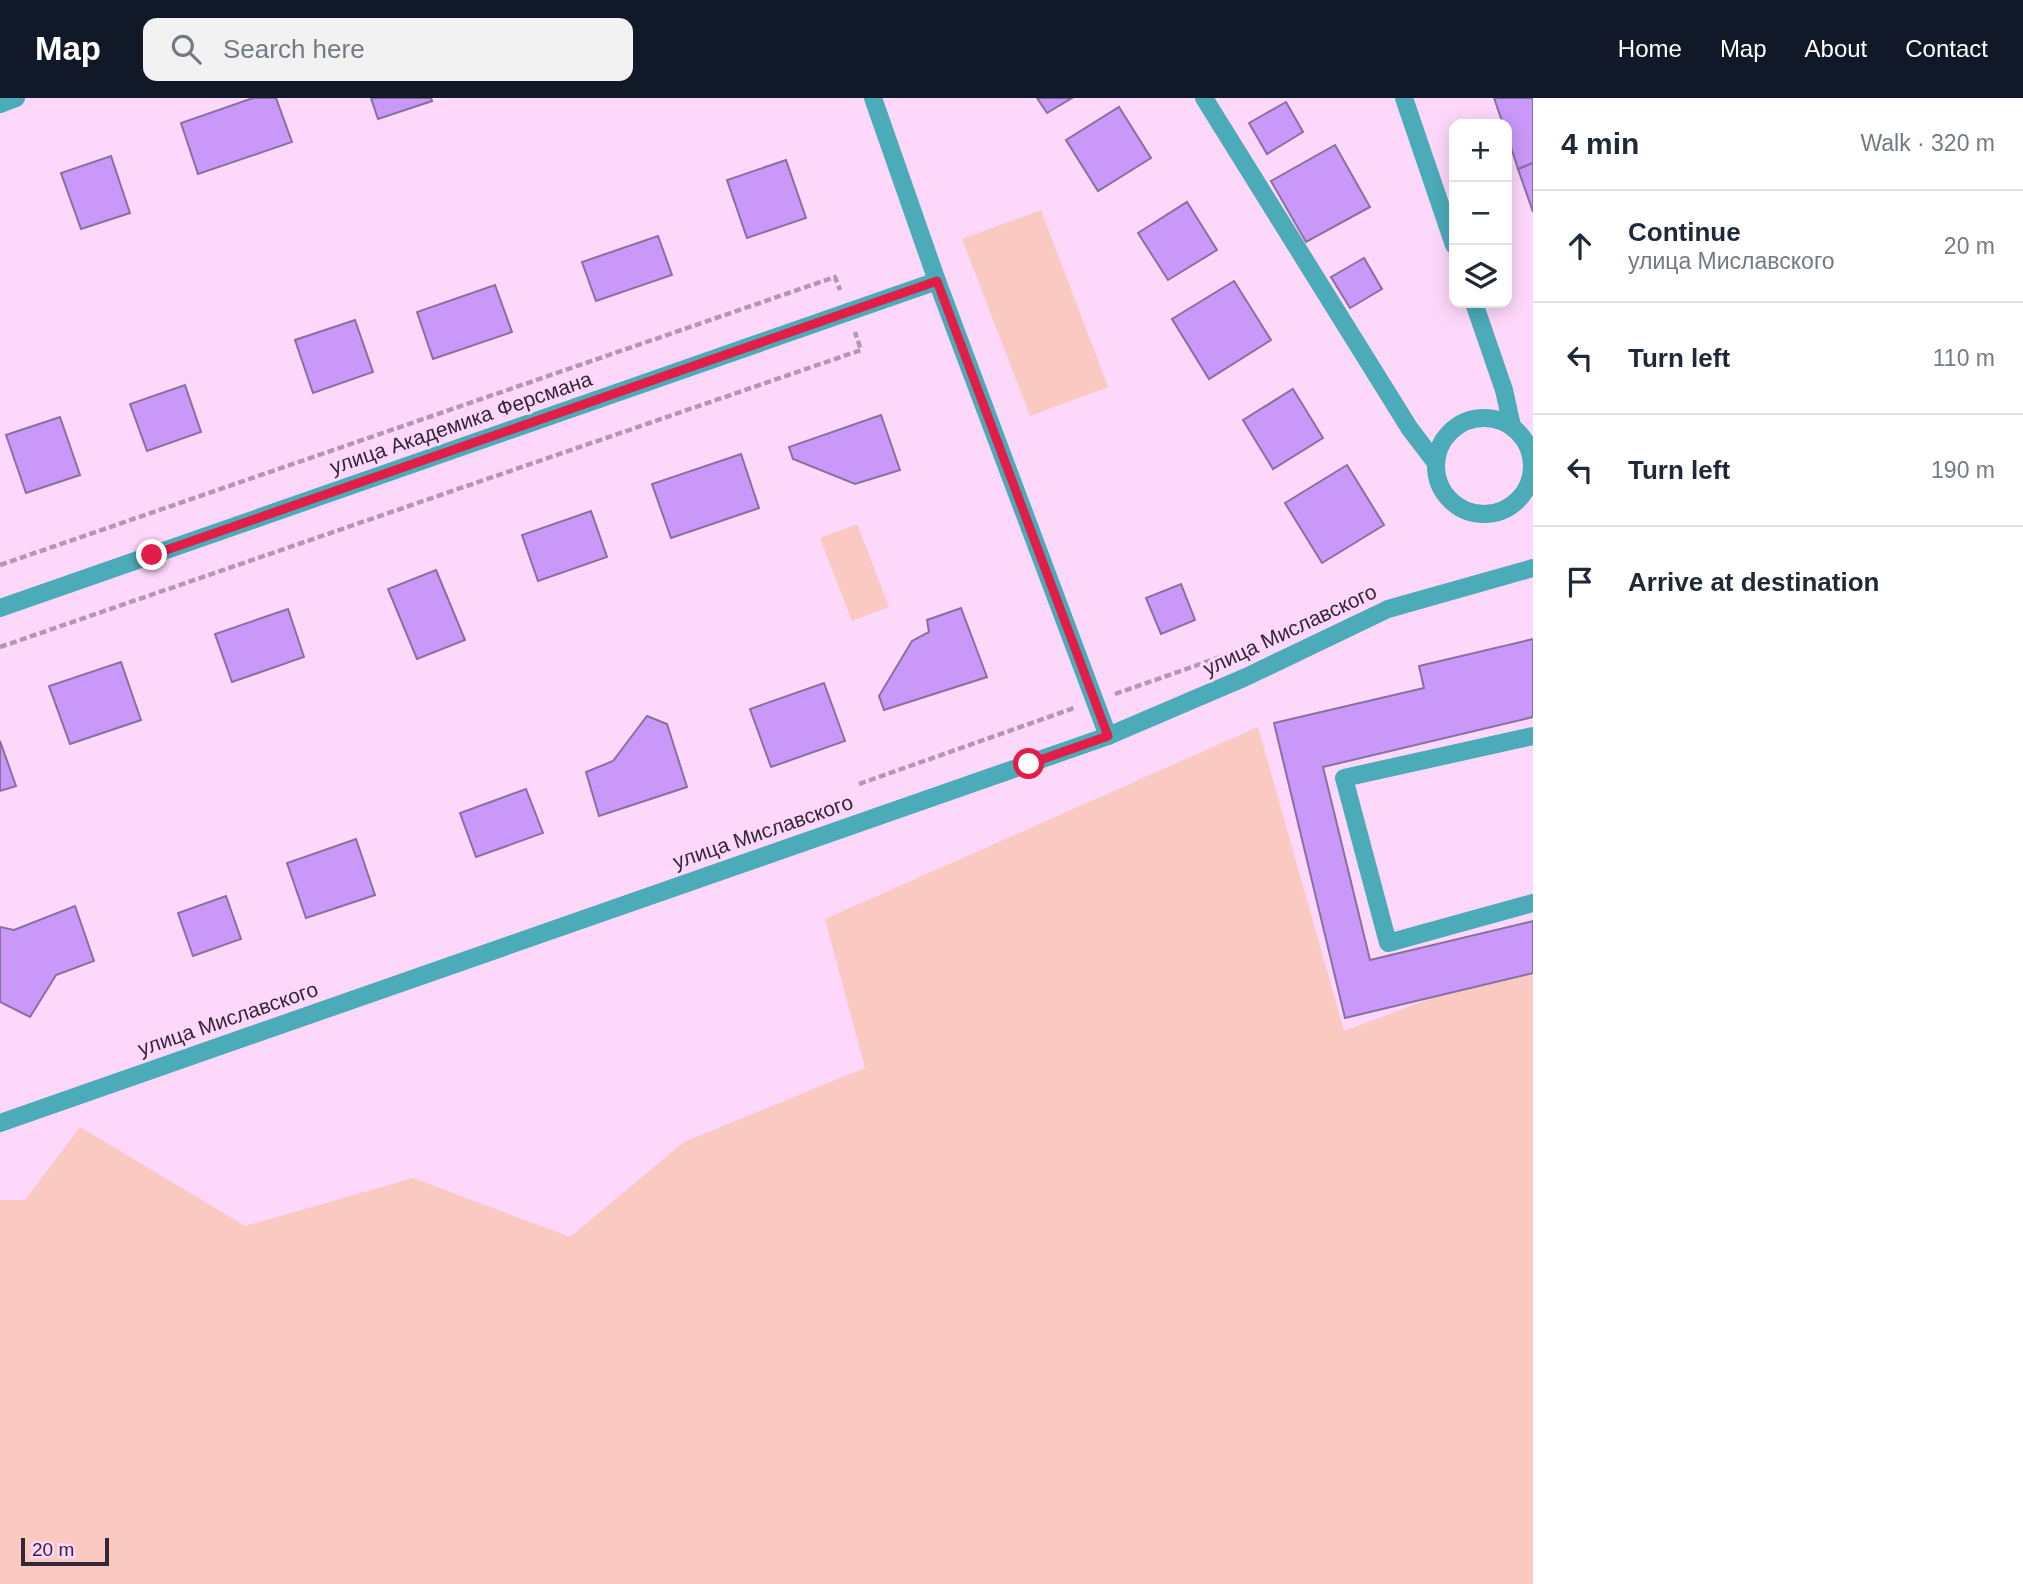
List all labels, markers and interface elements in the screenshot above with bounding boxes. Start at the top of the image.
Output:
search box [143,18,633,81]
text: Map [35,30,101,67]
icon: search [167,30,205,68]
text: Search here [223,34,365,64]
text: Home [1618,35,1682,62]
text: Map [1720,35,1767,62]
text: About [1805,35,1867,62]
text: Contact [1905,35,1988,62]
map controls [1449,119,1512,308]
button: + [1449,119,1512,182]
text: 4 min [1561,127,1639,160]
text: Walk · 320 m [1860,130,1995,156]
button: − [1449,182,1512,245]
text: Continue [1628,217,1741,247]
icon: ahead [1561,227,1599,265]
text: 20 m [1944,233,1995,259]
button: layers [1449,245,1512,308]
text: улица Миславского [1628,248,1835,274]
icon: left [1561,339,1599,377]
text: Turn left [1628,343,1730,373]
text: 110 m [1933,345,1995,371]
street label: улица Академика Ферсмана [327,367,595,478]
icon: left [1561,451,1599,489]
text: Turn left [1628,455,1730,485]
text: 190 m [1931,457,1995,483]
route end [136,539,167,570]
icon: arrive [1561,563,1599,601]
text: Arrive at destination [1628,567,1879,597]
street label: улица Миславского [1199,579,1380,680]
route start [1013,748,1044,779]
street label: улица Миславского [670,790,856,873]
street label: улица Миславского [135,977,321,1060]
scale bar [21,1535,108,1567]
text: 20 m [32,1539,74,1560]

